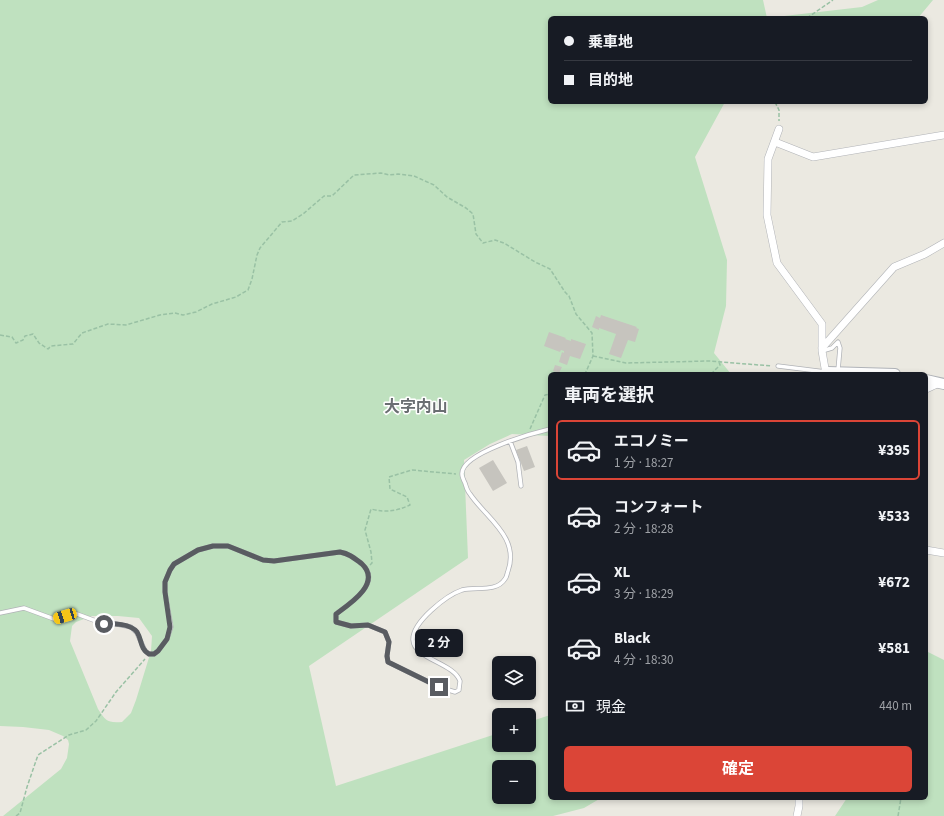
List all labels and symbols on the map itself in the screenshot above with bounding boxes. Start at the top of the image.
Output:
district label: 大字内山 [384,396,448,418]
car [52,607,78,625]
route start [95,615,113,633]
callout: 2 分 [415,629,463,657]
route end [430,678,448,696]

